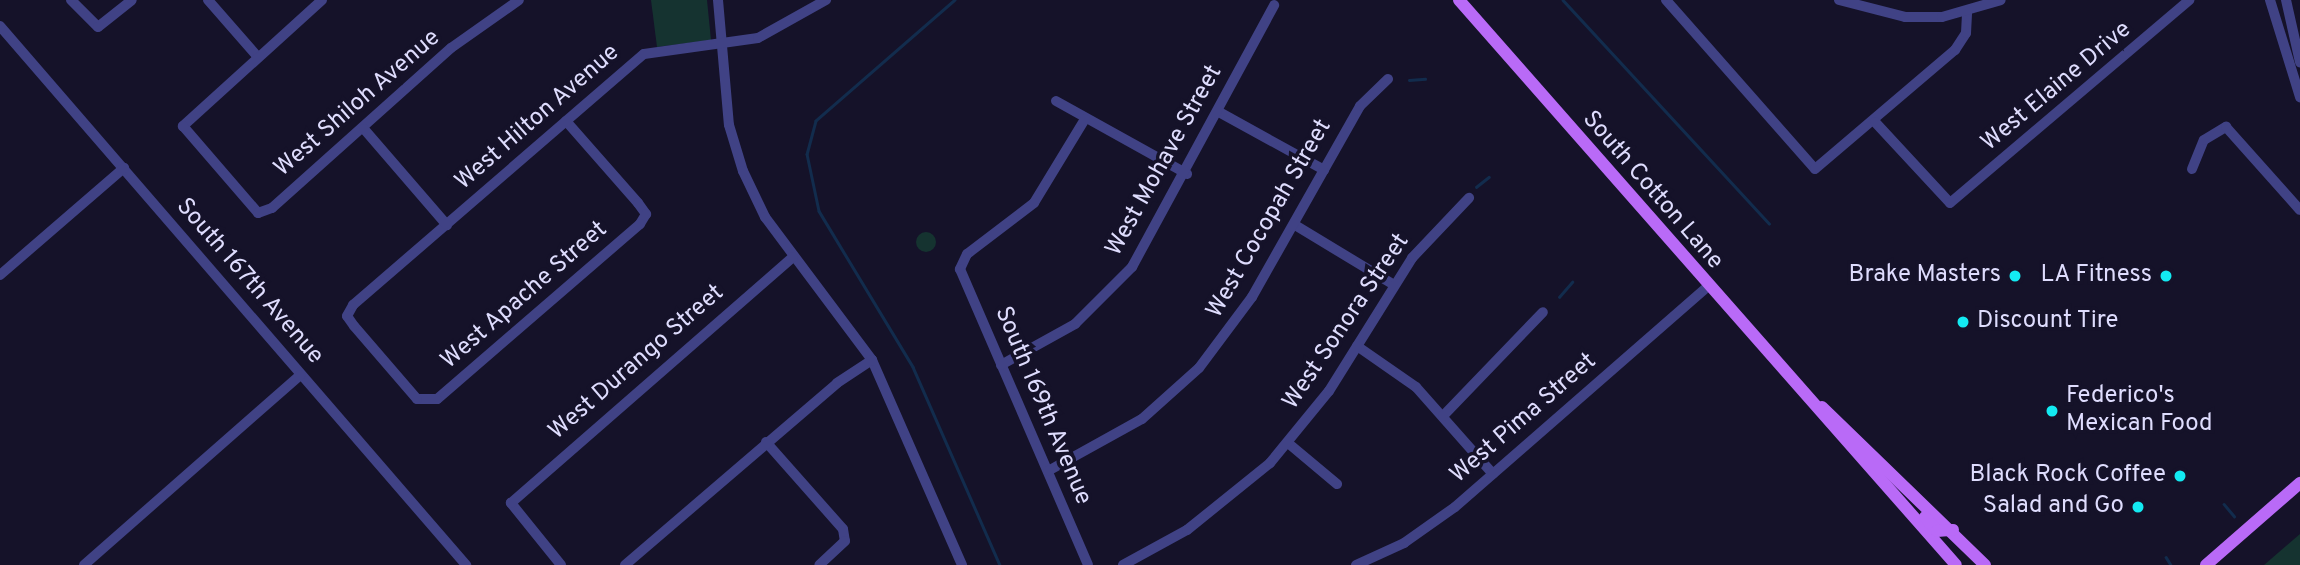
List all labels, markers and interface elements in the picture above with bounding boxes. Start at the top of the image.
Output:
street label: West Elaine Drive [1976,16,2138,158]
street label: West Shiloh Avenue [269,24,447,184]
street label: West Hilton Avenue [450,39,626,197]
street label: West Mohave Street [1101,61,1229,261]
street label: South Cotton Lane [1575,106,1729,276]
street label: West Cocopah Street [1201,114,1339,324]
street label: South 167th Avenue [169,193,329,371]
street label: West Apache Street [436,216,614,376]
street label: West Sonora Street [1278,229,1416,415]
place label: Brake Masters [1849,262,2001,290]
place label: LA Fitness [2039,262,2152,290]
marker: Brake Masters [2007,268,2023,284]
marker: LA Fitness [2158,268,2174,284]
street label: West Durango Street [544,279,730,447]
street label: South 169th Avenue [987,302,1097,510]
place label: Discount Tire [1977,308,2119,336]
marker: Discount Tire [1955,314,1971,330]
street label: West Pima Street [1445,348,1603,490]
place label: Federico's Mexican Food [2066,383,2212,439]
marker: Federico's Mexican Food [2044,403,2060,419]
place label: Black Rock Coffee [1970,462,2166,490]
marker: Black Rock Coffee [2172,468,2188,484]
place label: Salad and Go [1983,493,2124,521]
marker: Salad and Go [2130,499,2146,515]

